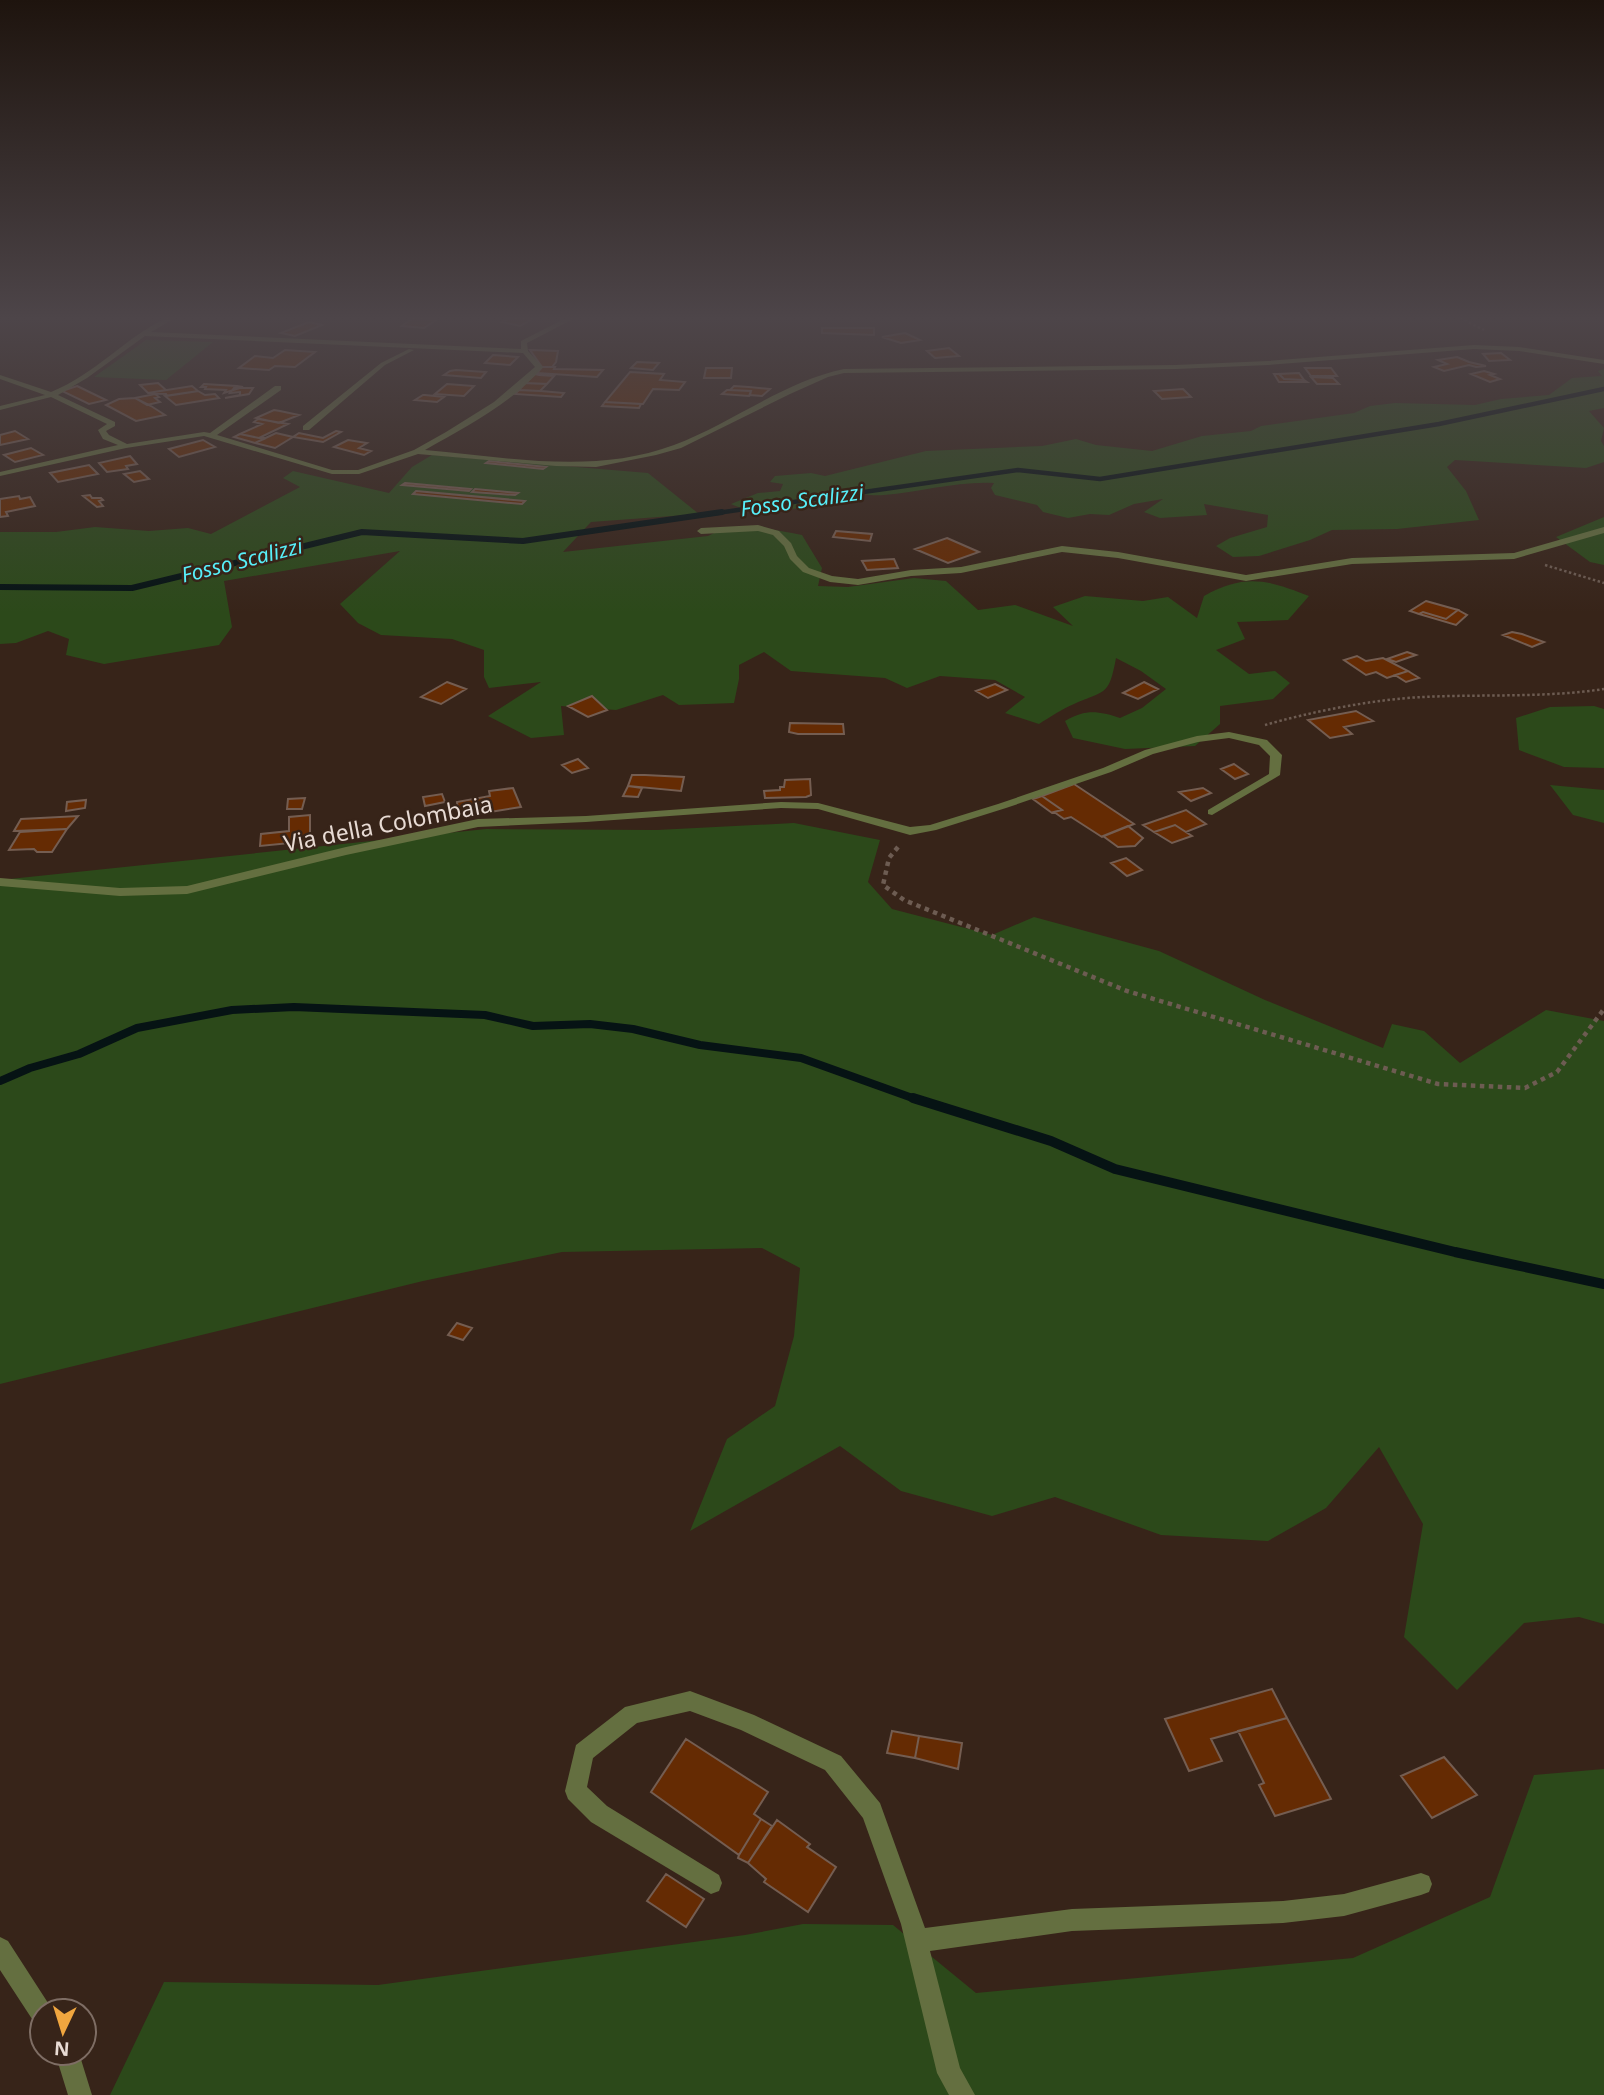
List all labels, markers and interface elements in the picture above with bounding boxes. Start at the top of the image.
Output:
water label: Fosso Scalizzi [738,477,866,523]
water label: Fosso Scalizzi [178,531,306,589]
street label: Via della Colombaia [281,787,495,859]
north arrow [28,1997,98,2067]
text: N [53,2035,70,2062]

